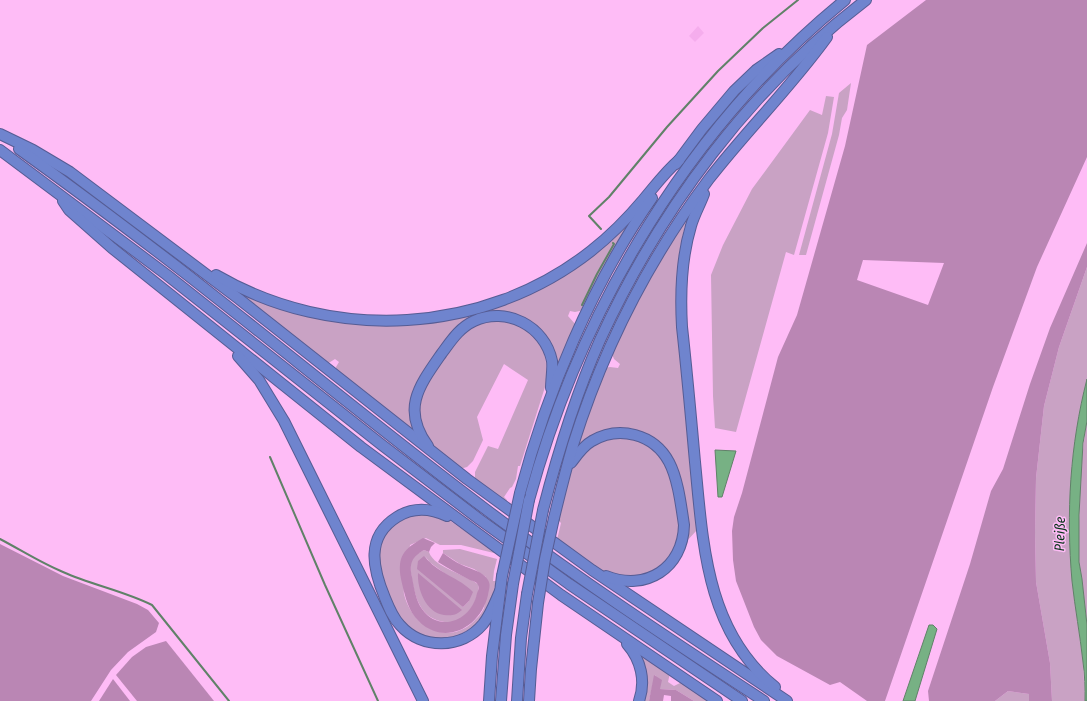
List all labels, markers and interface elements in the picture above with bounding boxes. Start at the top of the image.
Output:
water label: Pleiße [1051,516,1069,552]

